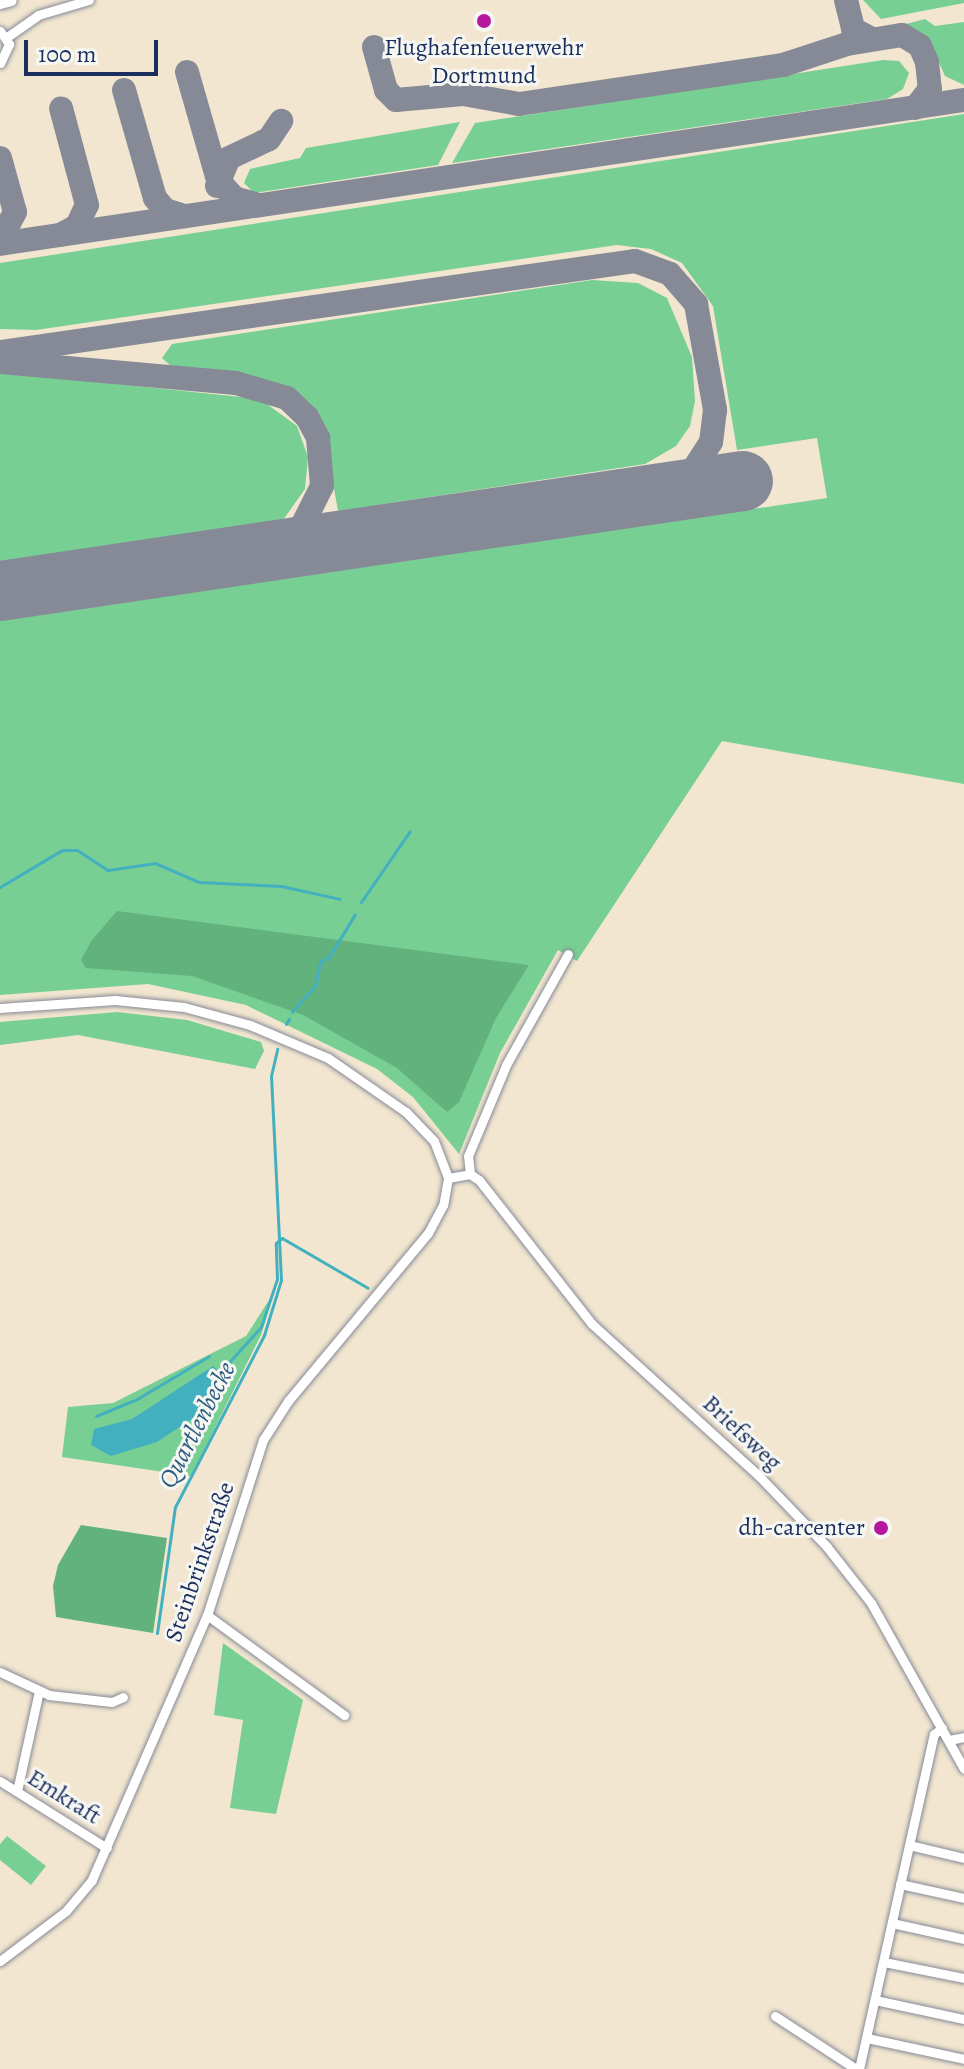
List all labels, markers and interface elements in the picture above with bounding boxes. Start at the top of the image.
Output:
marker: Flughafenfeuerwehr Dortmund [475,12,493,30]
scale bar [28,24,162,74]
place label: Flughafenfeuerwehr Dortmund [384,34,584,90]
text: 100 m [38,38,97,70]
water label: Quartlenbecke [152,1357,242,1493]
street label: Briefsweg [697,1389,787,1477]
street label: Steinbrinkstraße [159,1478,241,1646]
place label: dh-carcenter [739,1514,865,1542]
marker: dh-carcenter [872,1519,890,1537]
street label: Emkraft [22,1763,106,1831]

